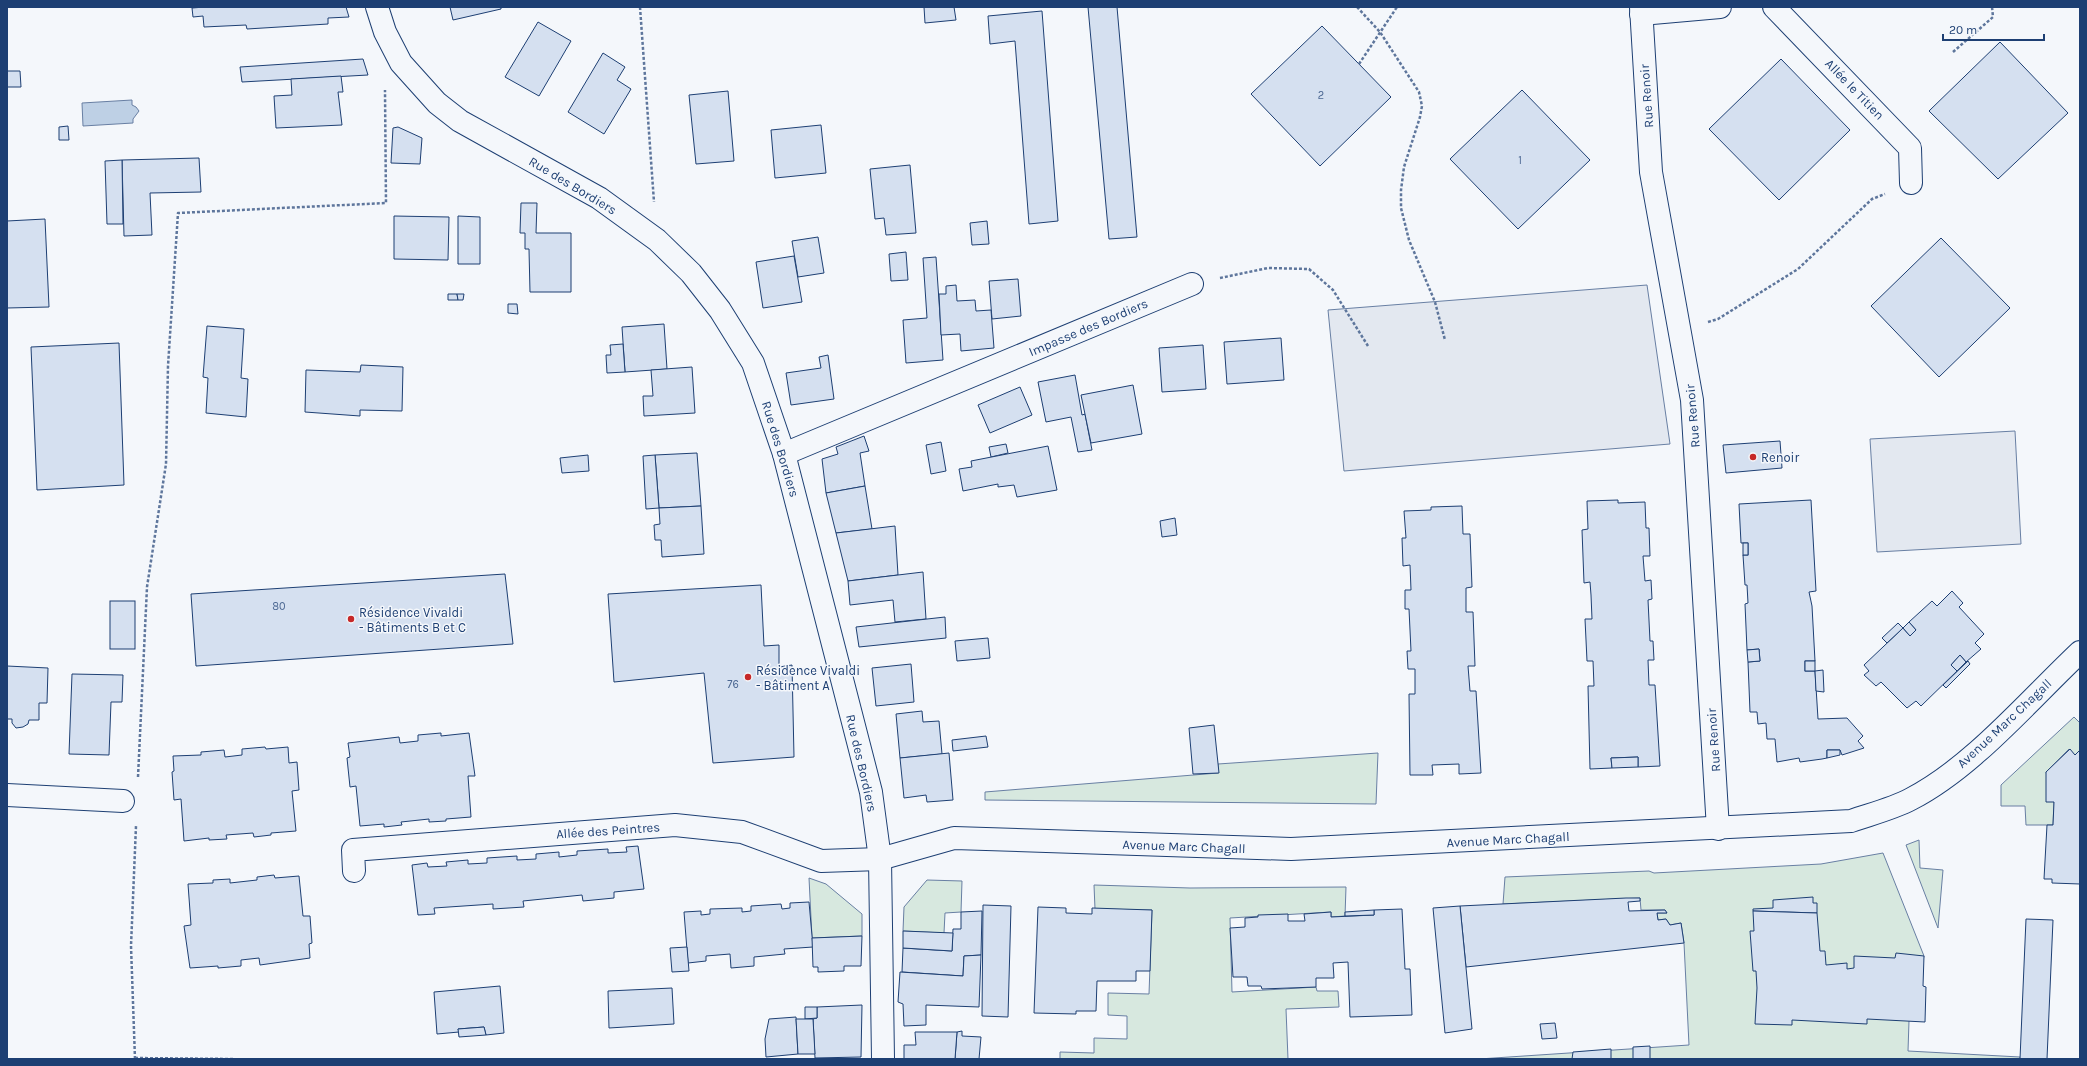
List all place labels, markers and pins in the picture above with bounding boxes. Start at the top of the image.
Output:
place label: Renoir [1761,450,1799,465]
marker: Renoir [1748,452,1758,462]
place label: Résidence Vivaldi - Bâtiments B et C [359,605,466,635]
marker: Résidence Vivaldi - Bâtiments B et C [346,614,356,624]
place label: Résidence Vivaldi - Bâtiment A [756,663,860,693]
marker: Résidence Vivaldi - Bâtiment A [743,672,753,682]

